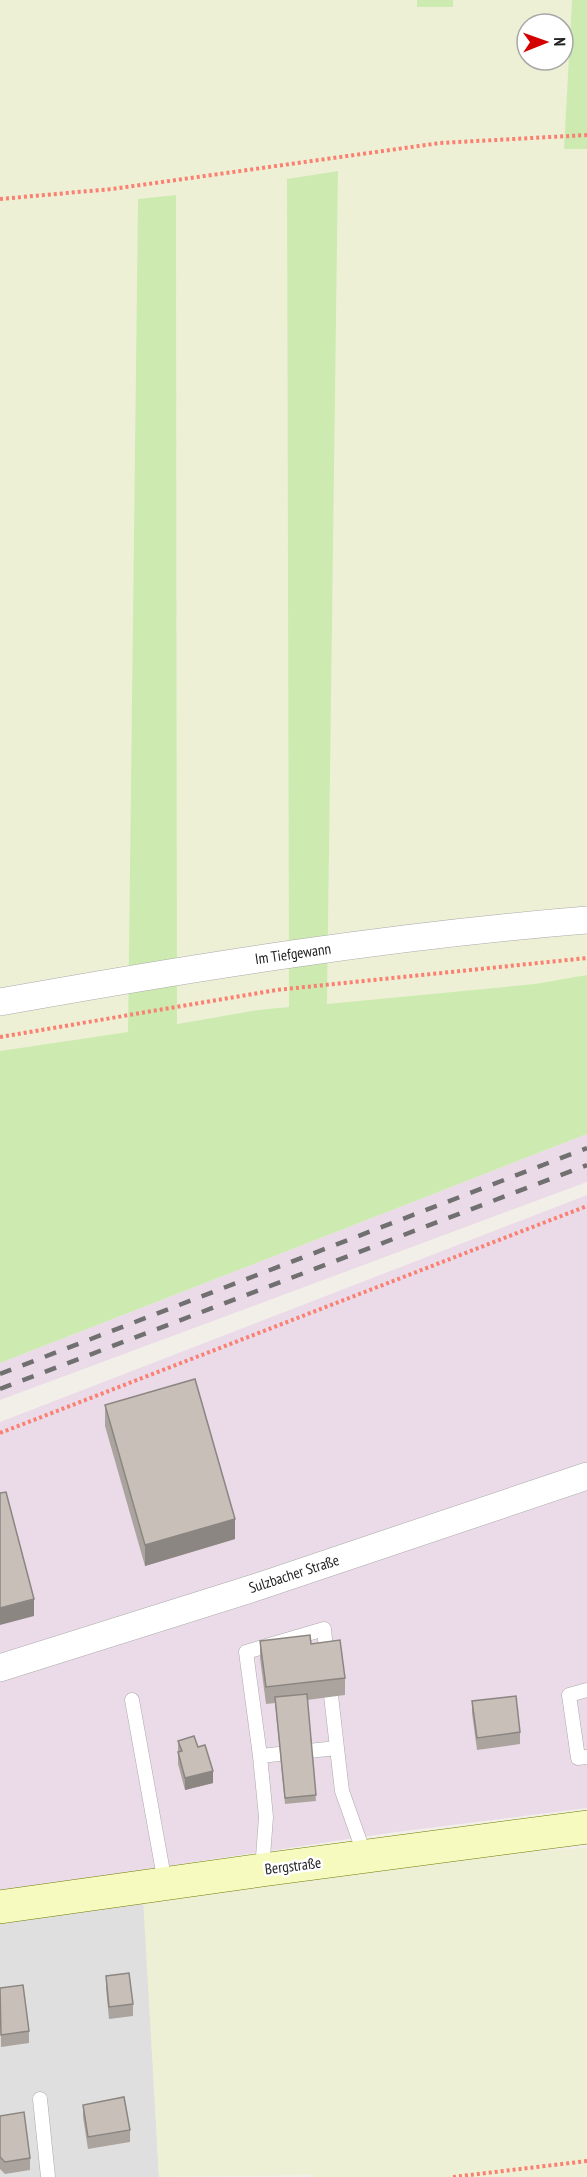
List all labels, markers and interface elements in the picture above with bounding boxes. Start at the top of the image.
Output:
north arrow [515,12,575,72]
text: N [550,37,570,46]
street label: Im Tiefgewann [254,939,332,968]
street label: Sulzbacher Straße [246,1550,341,1597]
street label: Bergstraße [264,1853,322,1878]

